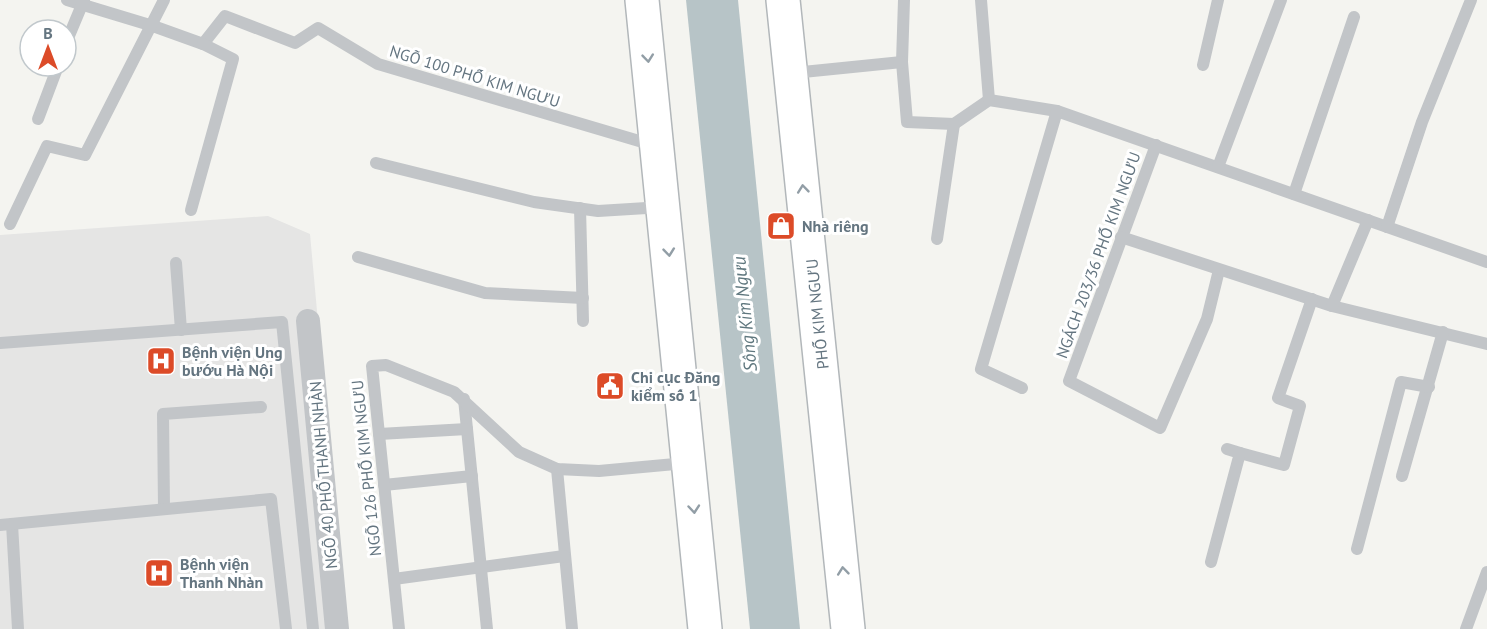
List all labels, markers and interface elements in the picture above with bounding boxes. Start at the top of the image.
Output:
north arrow [18,18,78,78]
text: B [43,23,53,43]
street label: NGÕ 100 PHỐ KIM NGƯU [387,41,563,111]
one-way arrow [641,54,654,63]
street label: NGÁCH 203/36 PHỐ KIM NGƯU [1051,149,1145,361]
one-way arrow [797,184,810,193]
shop icon: Nhà riêng [765,210,797,242]
place label: Nhà riêng [802,216,869,236]
one-way arrow [662,248,675,257]
water label: Sông Kim Ngưu [727,255,762,373]
street label: PHỐ KIM NGƯU [801,258,833,370]
place label: Bệnh viện Ung bướu Hà Nội [182,342,282,380]
hospital icon: Bệnh viện Ung bướu Hà Nội [145,345,177,377]
place label: Chi cục Đăng kiểm số 1 [631,367,720,405]
public building icon: Chi cục Đăng kiểm số 1 [594,370,626,402]
street label: NGÕ 126 PHỐ KIM NGƯU [347,379,385,557]
street label: NGÕ 40 PHỐ THANH NHÀN [305,380,341,570]
one-way arrow [687,504,700,513]
place label: Bệnh viện Thanh Nhàn [180,554,263,592]
hospital icon: Bệnh viện Thanh Nhàn [143,557,175,589]
one-way arrow [837,566,850,575]

